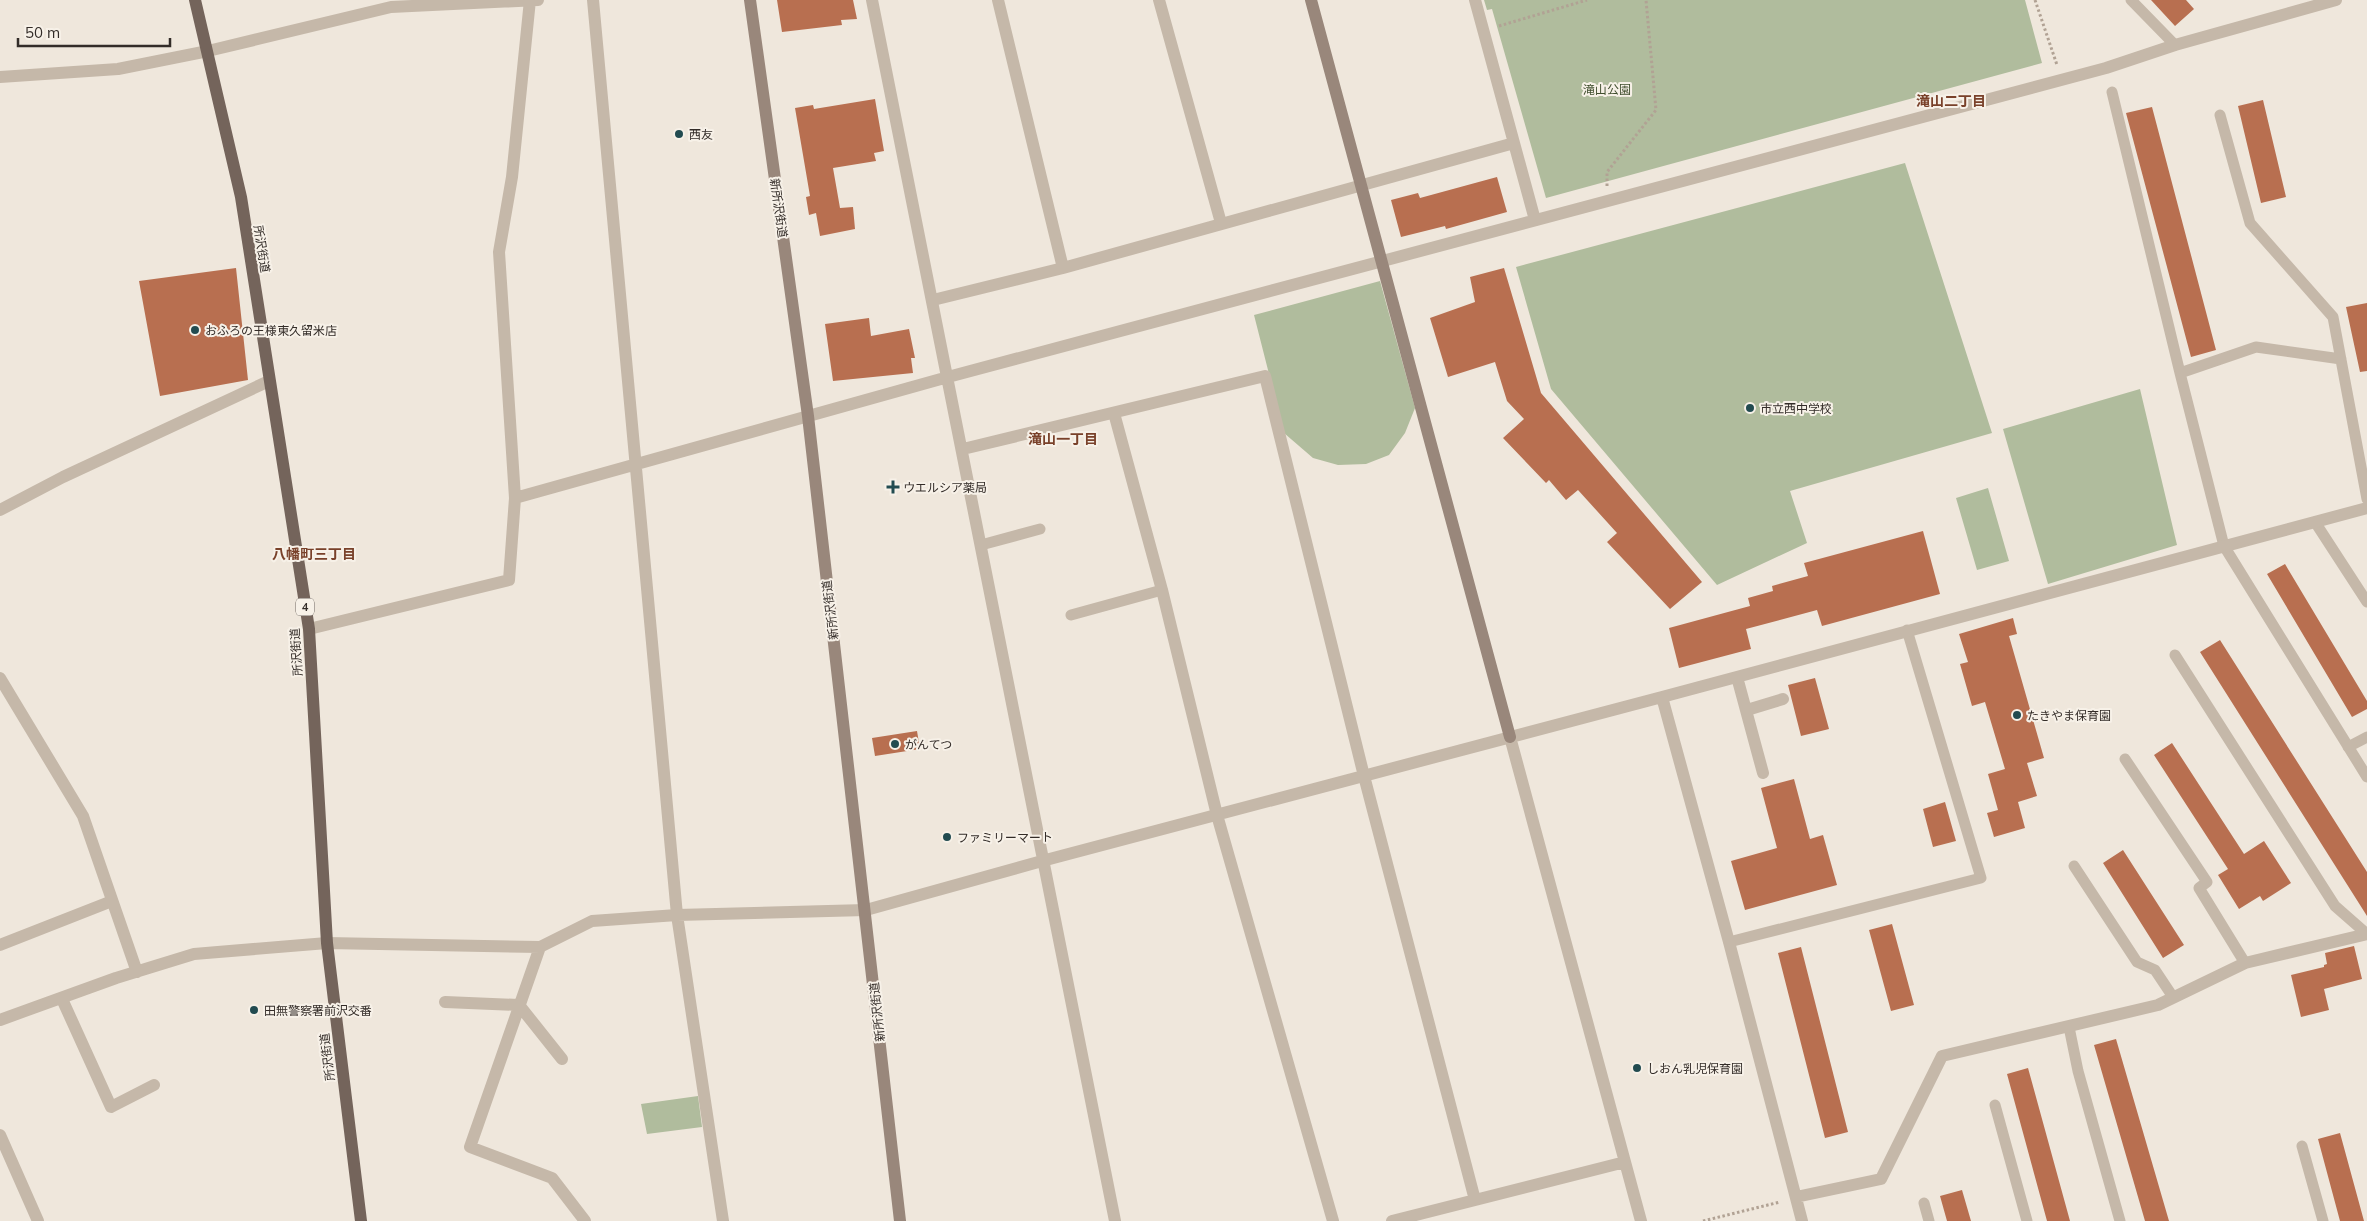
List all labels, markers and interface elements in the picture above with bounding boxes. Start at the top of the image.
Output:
scale bar [18,15,170,47]
text: 50 m [25,23,60,42]
park label: 滝山公園 [1583,82,1631,97]
district label: 滝山二丁目 [1916,92,1986,110]
place label: 西友 [689,127,713,142]
marker: 西友 [673,128,685,140]
street label: 新所沢街道 [767,177,791,239]
street label: 所沢街道 [251,224,273,274]
place label: おふろの王様東久留米店 [205,323,337,338]
marker: おふろの王様東久留米店 [189,324,201,336]
place label: 市立西中学校 [1760,401,1832,416]
marker: 市立西中学校 [1744,402,1756,414]
district label: 滝山一丁目 [1028,430,1098,448]
place label: ウエルシア薬局 [903,480,987,495]
marker: ウエルシア薬局 [887,481,899,493]
district label: 八幡町三丁目 [272,545,356,563]
street label: 新所沢街道 [819,579,841,641]
road number: 4 [296,598,314,616]
street label: 所沢街道 [287,628,305,676]
place label: たきやま保育園 [2027,708,2111,723]
marker: たきやま保育園 [2011,709,2023,721]
place label: がんてつ [905,737,952,752]
marker: がんてつ [889,738,901,750]
place label: ファミリーマート [957,830,1053,845]
marker: ファミリーマート [941,831,953,843]
street label: 新所沢街道 [866,981,888,1043]
place label: 田無警察署前沢交番 [264,1003,372,1018]
marker: 田無警察署前沢交番 [248,1004,260,1016]
street label: 所沢街道 [317,1032,337,1082]
place label: しおん乳児保育園 [1647,1061,1743,1076]
marker: しおん乳児保育園 [1631,1062,1643,1074]

